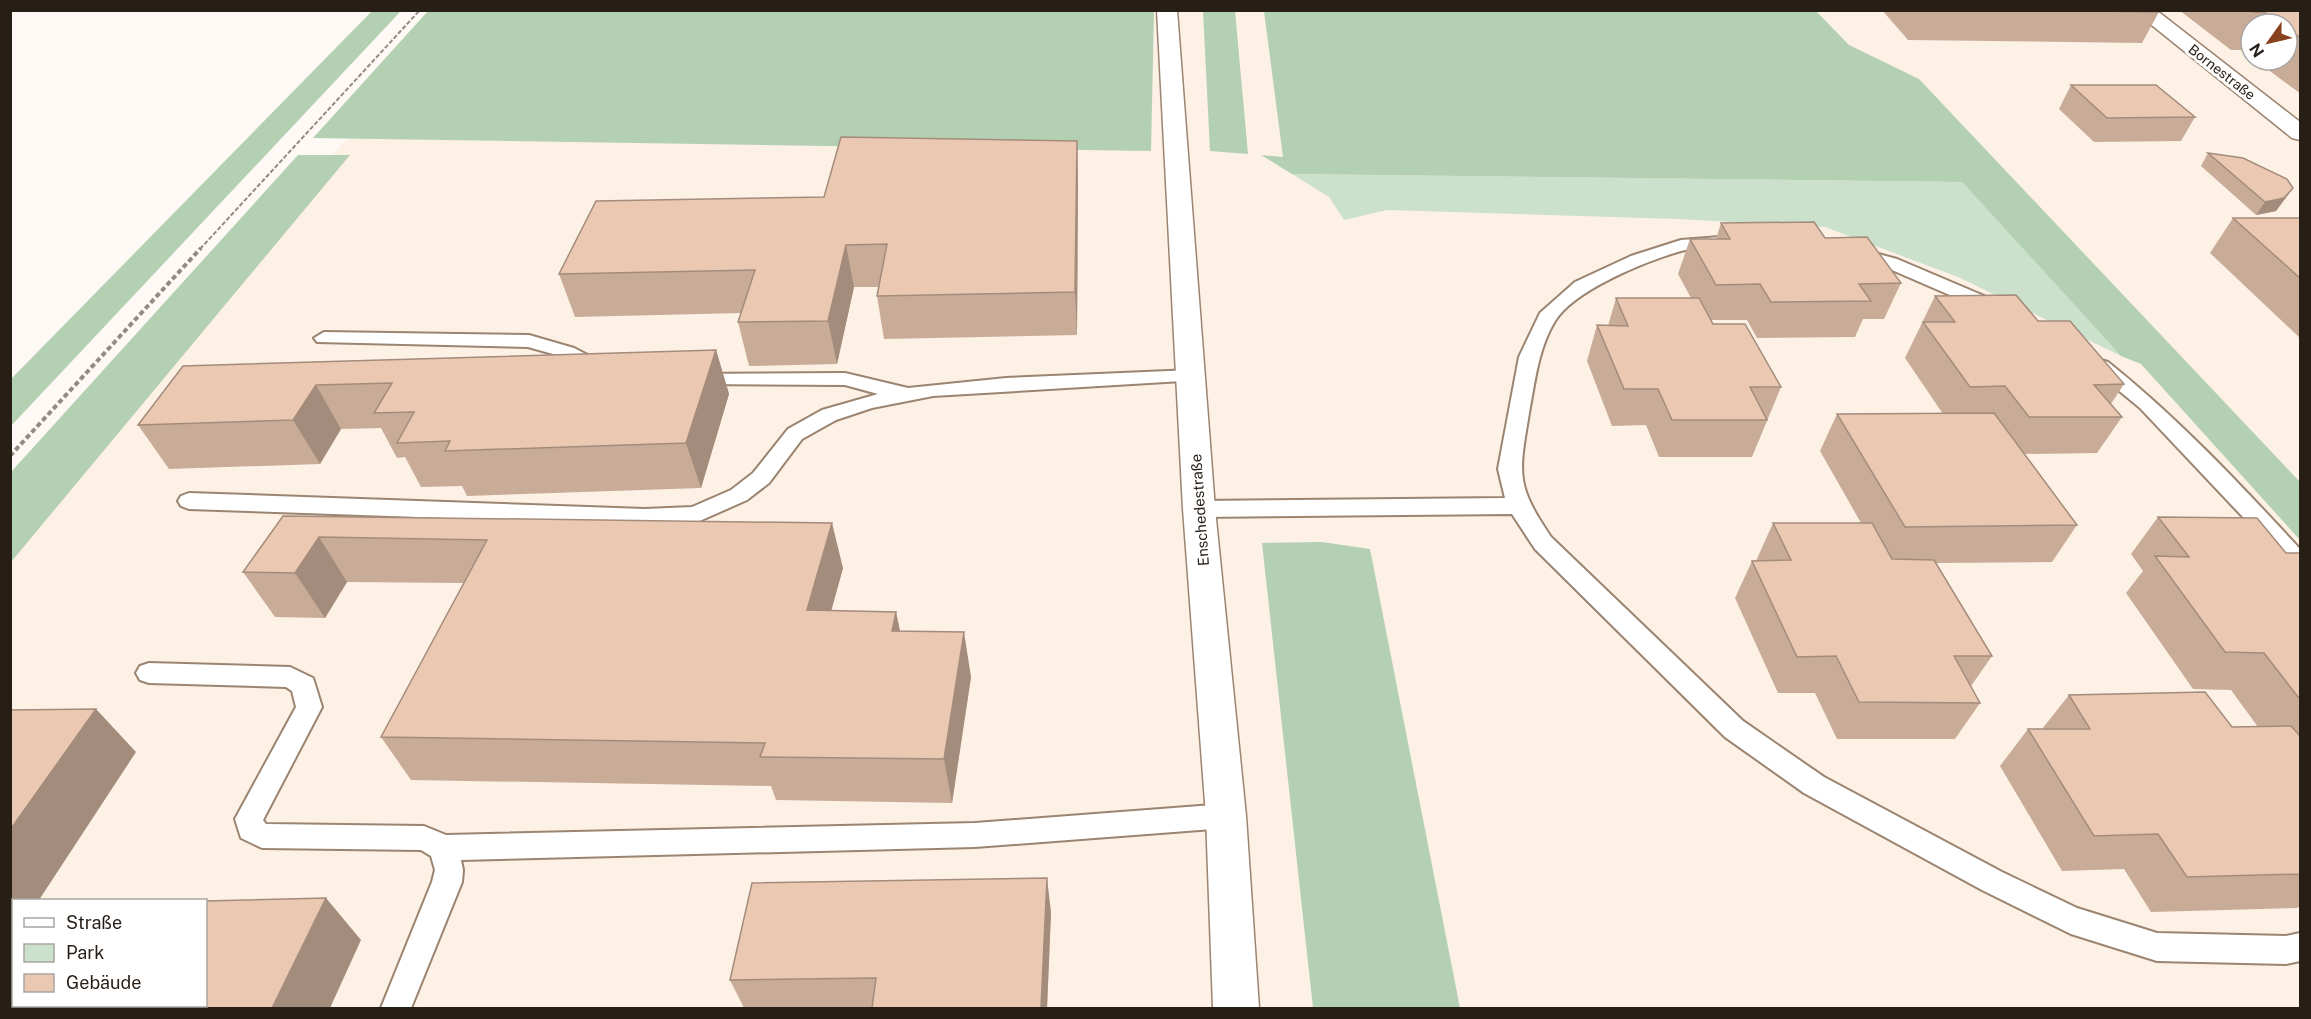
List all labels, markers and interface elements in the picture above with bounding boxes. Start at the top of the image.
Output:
north arrow [2239,12,2299,72]
text: N [2246,40,2268,61]
street label: Bornestraße [2185,41,2259,103]
street label: Enschedestraße [1187,453,1212,567]
legend [12,899,207,1007]
text: Straße [66,912,122,933]
text: Park [66,942,104,963]
text: Gebäude [66,972,141,993]

